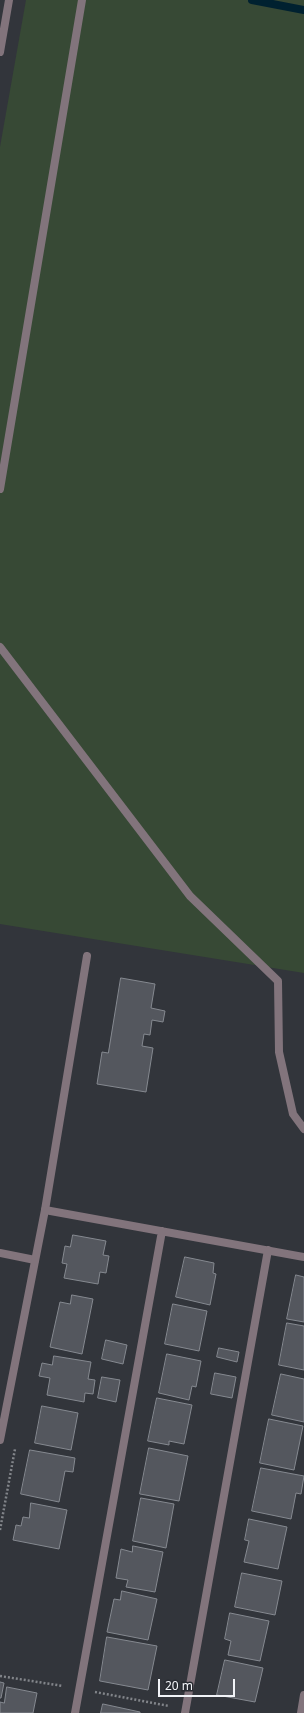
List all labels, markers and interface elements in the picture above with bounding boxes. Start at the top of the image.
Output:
scale bar [160,1671,237,1697]
text: 20 m [165,1677,193,1694]

